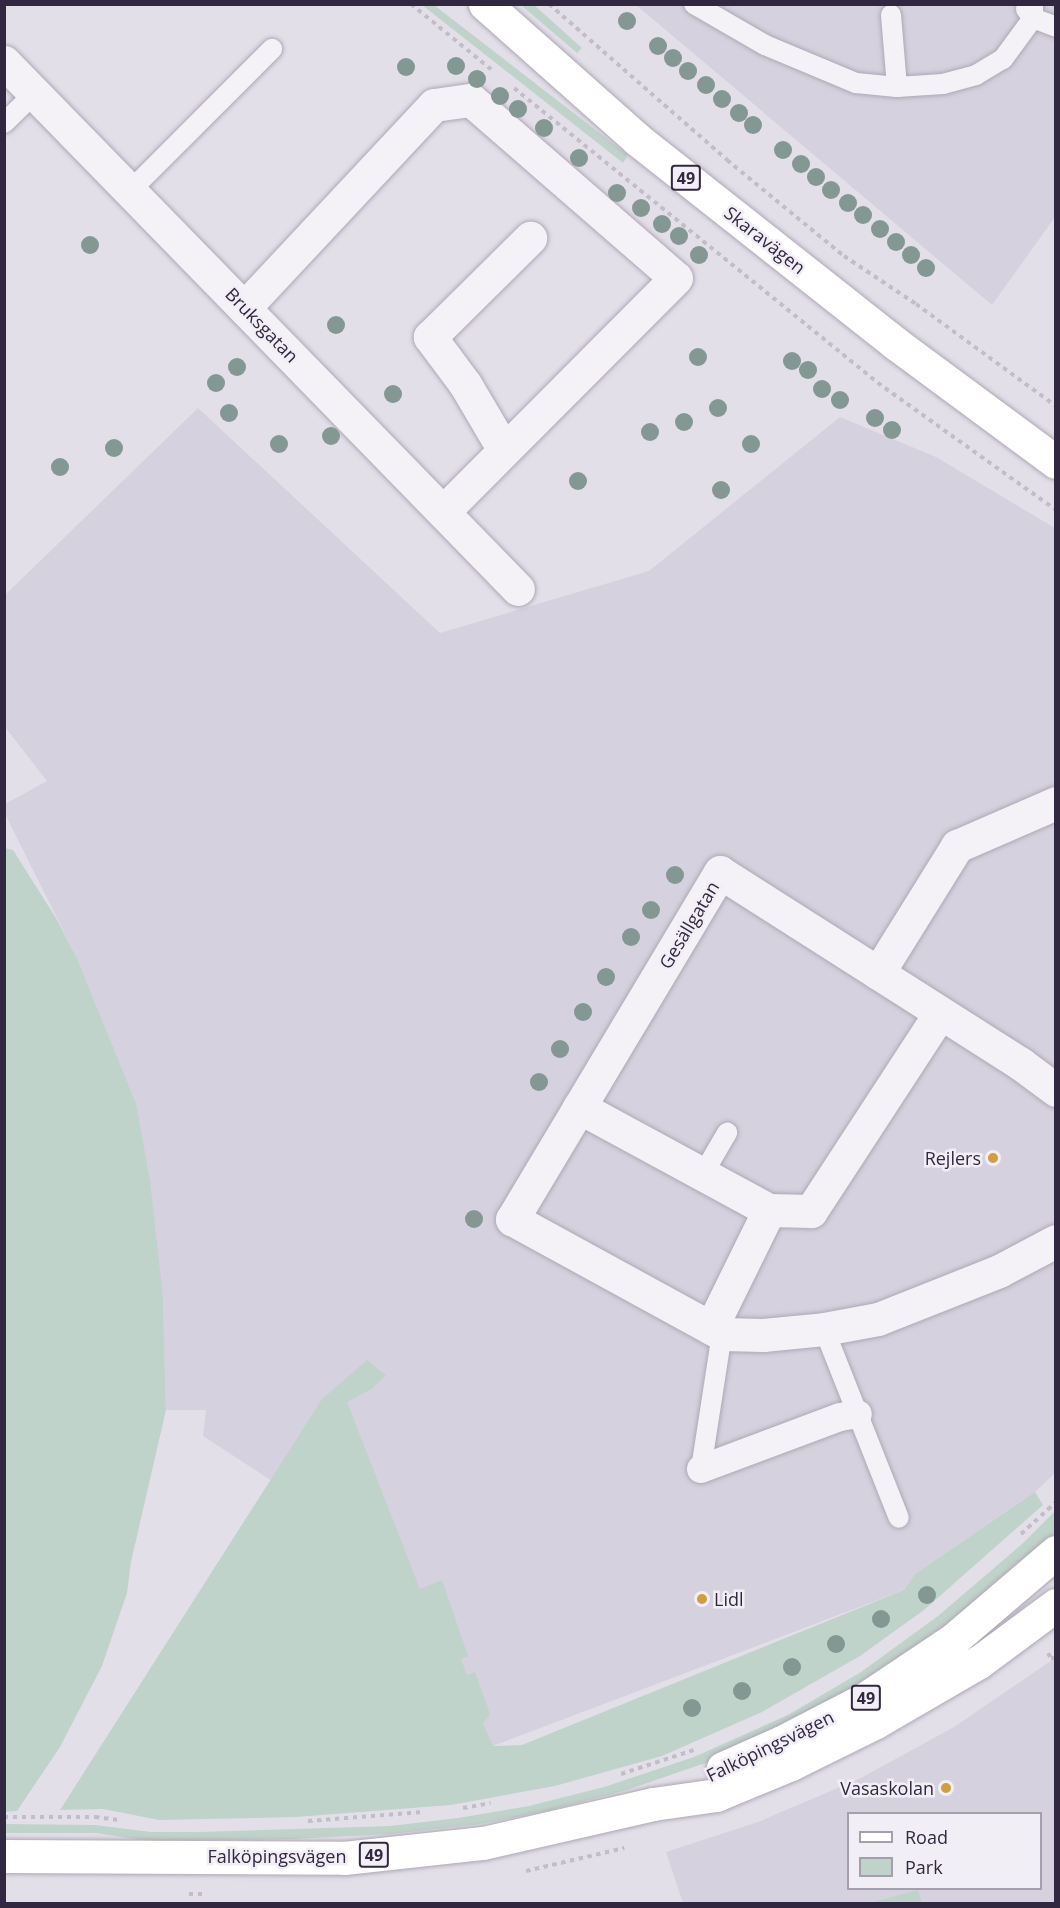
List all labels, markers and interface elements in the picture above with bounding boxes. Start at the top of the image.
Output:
road number: 49 [670,165,702,191]
street label: Skaravägen [720,202,810,278]
street label: Bruksgatan [221,283,303,367]
street label: Gesällgatan [654,877,724,973]
place label: Rejlers [925,1147,981,1169]
marker: Rejlers [986,1151,1000,1165]
place label: Lidl [714,1588,743,1610]
marker: Lidl [695,1592,709,1606]
road number: 49 [850,1685,882,1711]
street label: Falköpingsvägen [703,1706,837,1786]
place label: Vasaskolan [840,1777,934,1799]
marker: Vasaskolan [939,1781,953,1795]
legend [847,1812,1042,1890]
text: Road [905,1825,948,1849]
road number: 49 [358,1842,391,1868]
street label: Falköpingsvägen [208,1845,346,1867]
text: Park [905,1855,943,1879]

